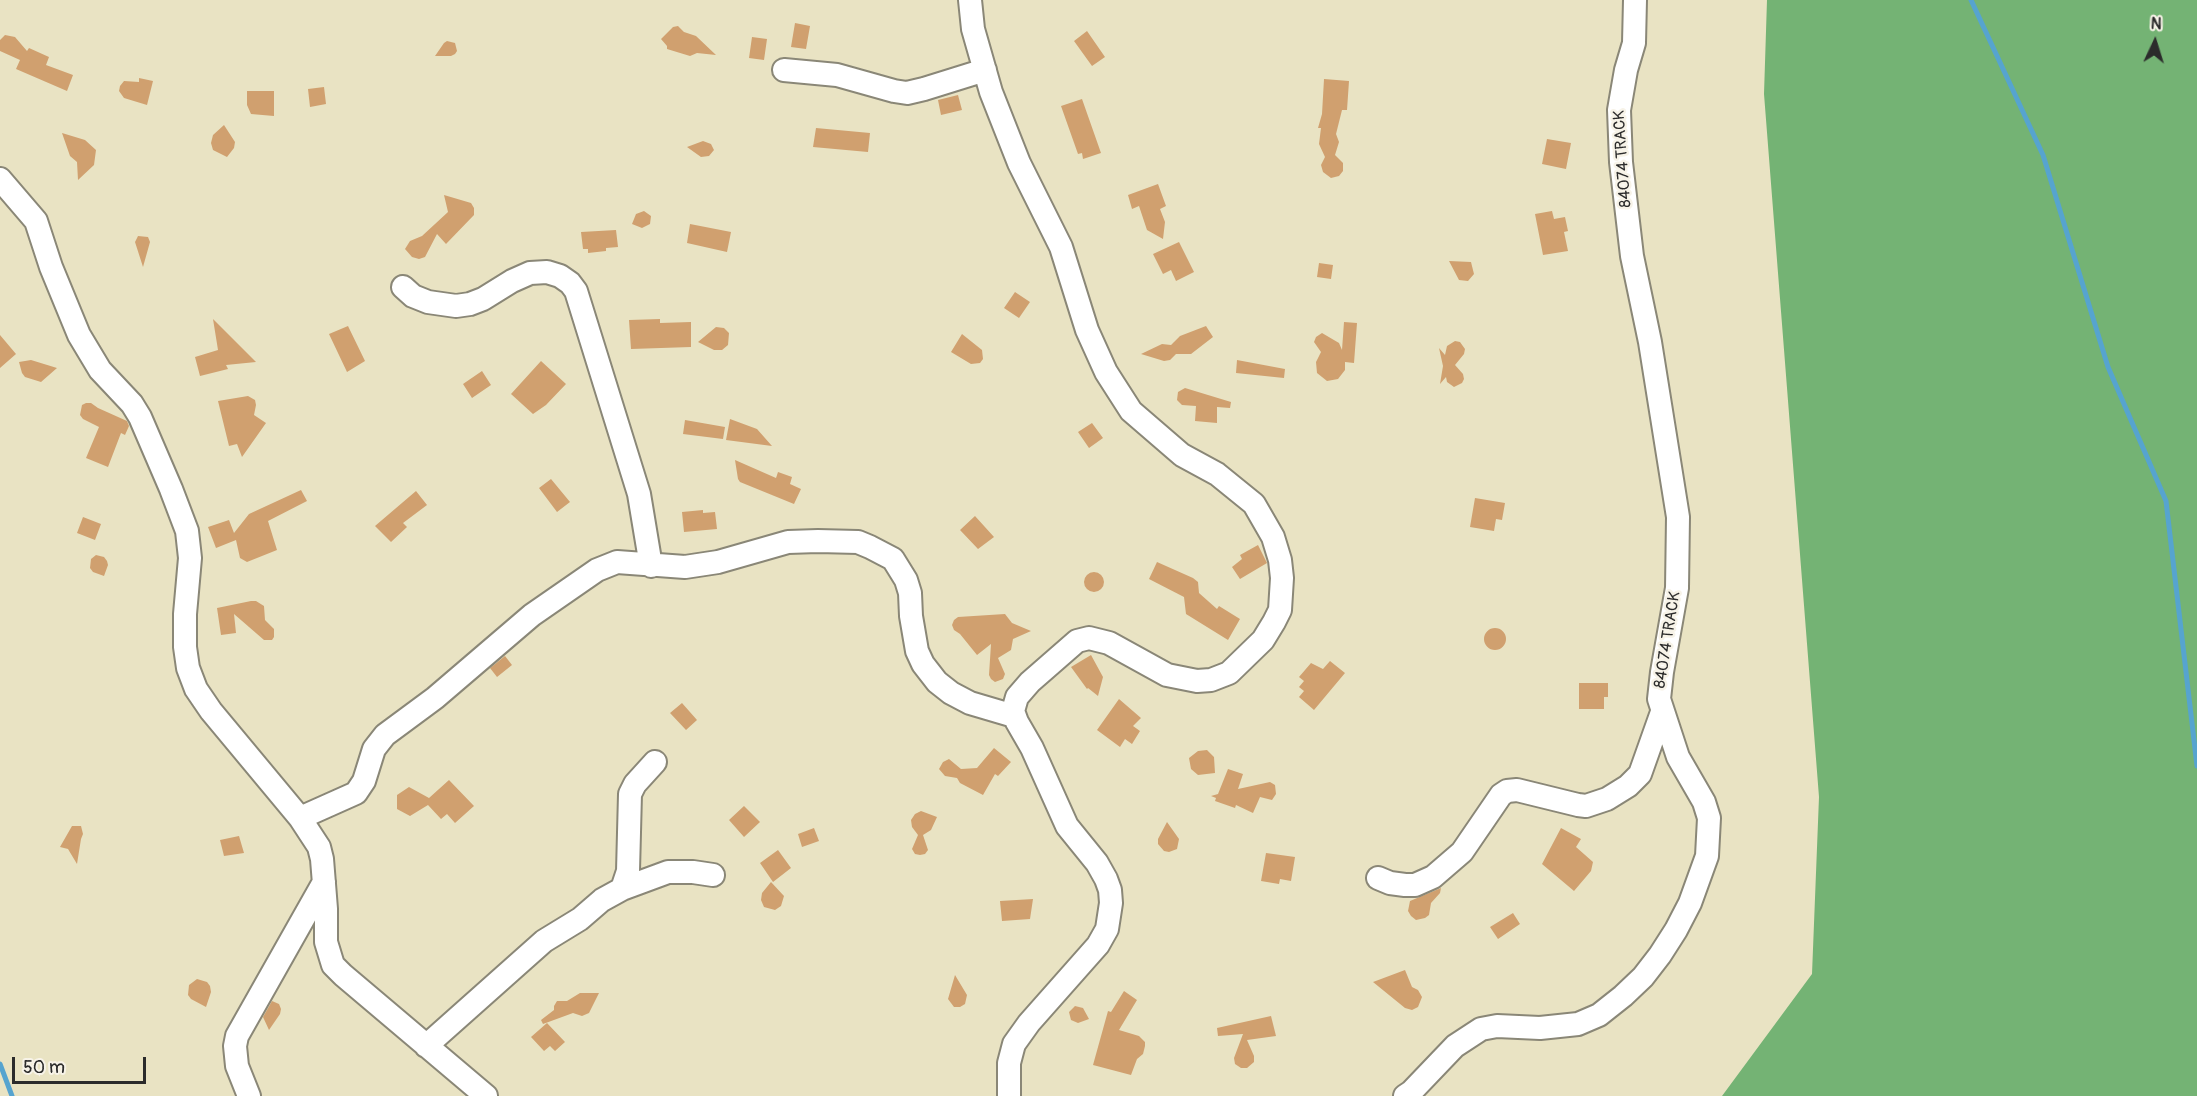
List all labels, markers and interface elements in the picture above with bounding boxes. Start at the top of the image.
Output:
north arrow [2125,12,2185,72]
text: N [2150,14,2162,34]
street label: 84074 TRACK [1610,110,1636,208]
street label: 84074 TRACK [1651,590,1685,690]
scale bar [15,1045,148,1083]
text: 50 m [23,1056,65,1079]

